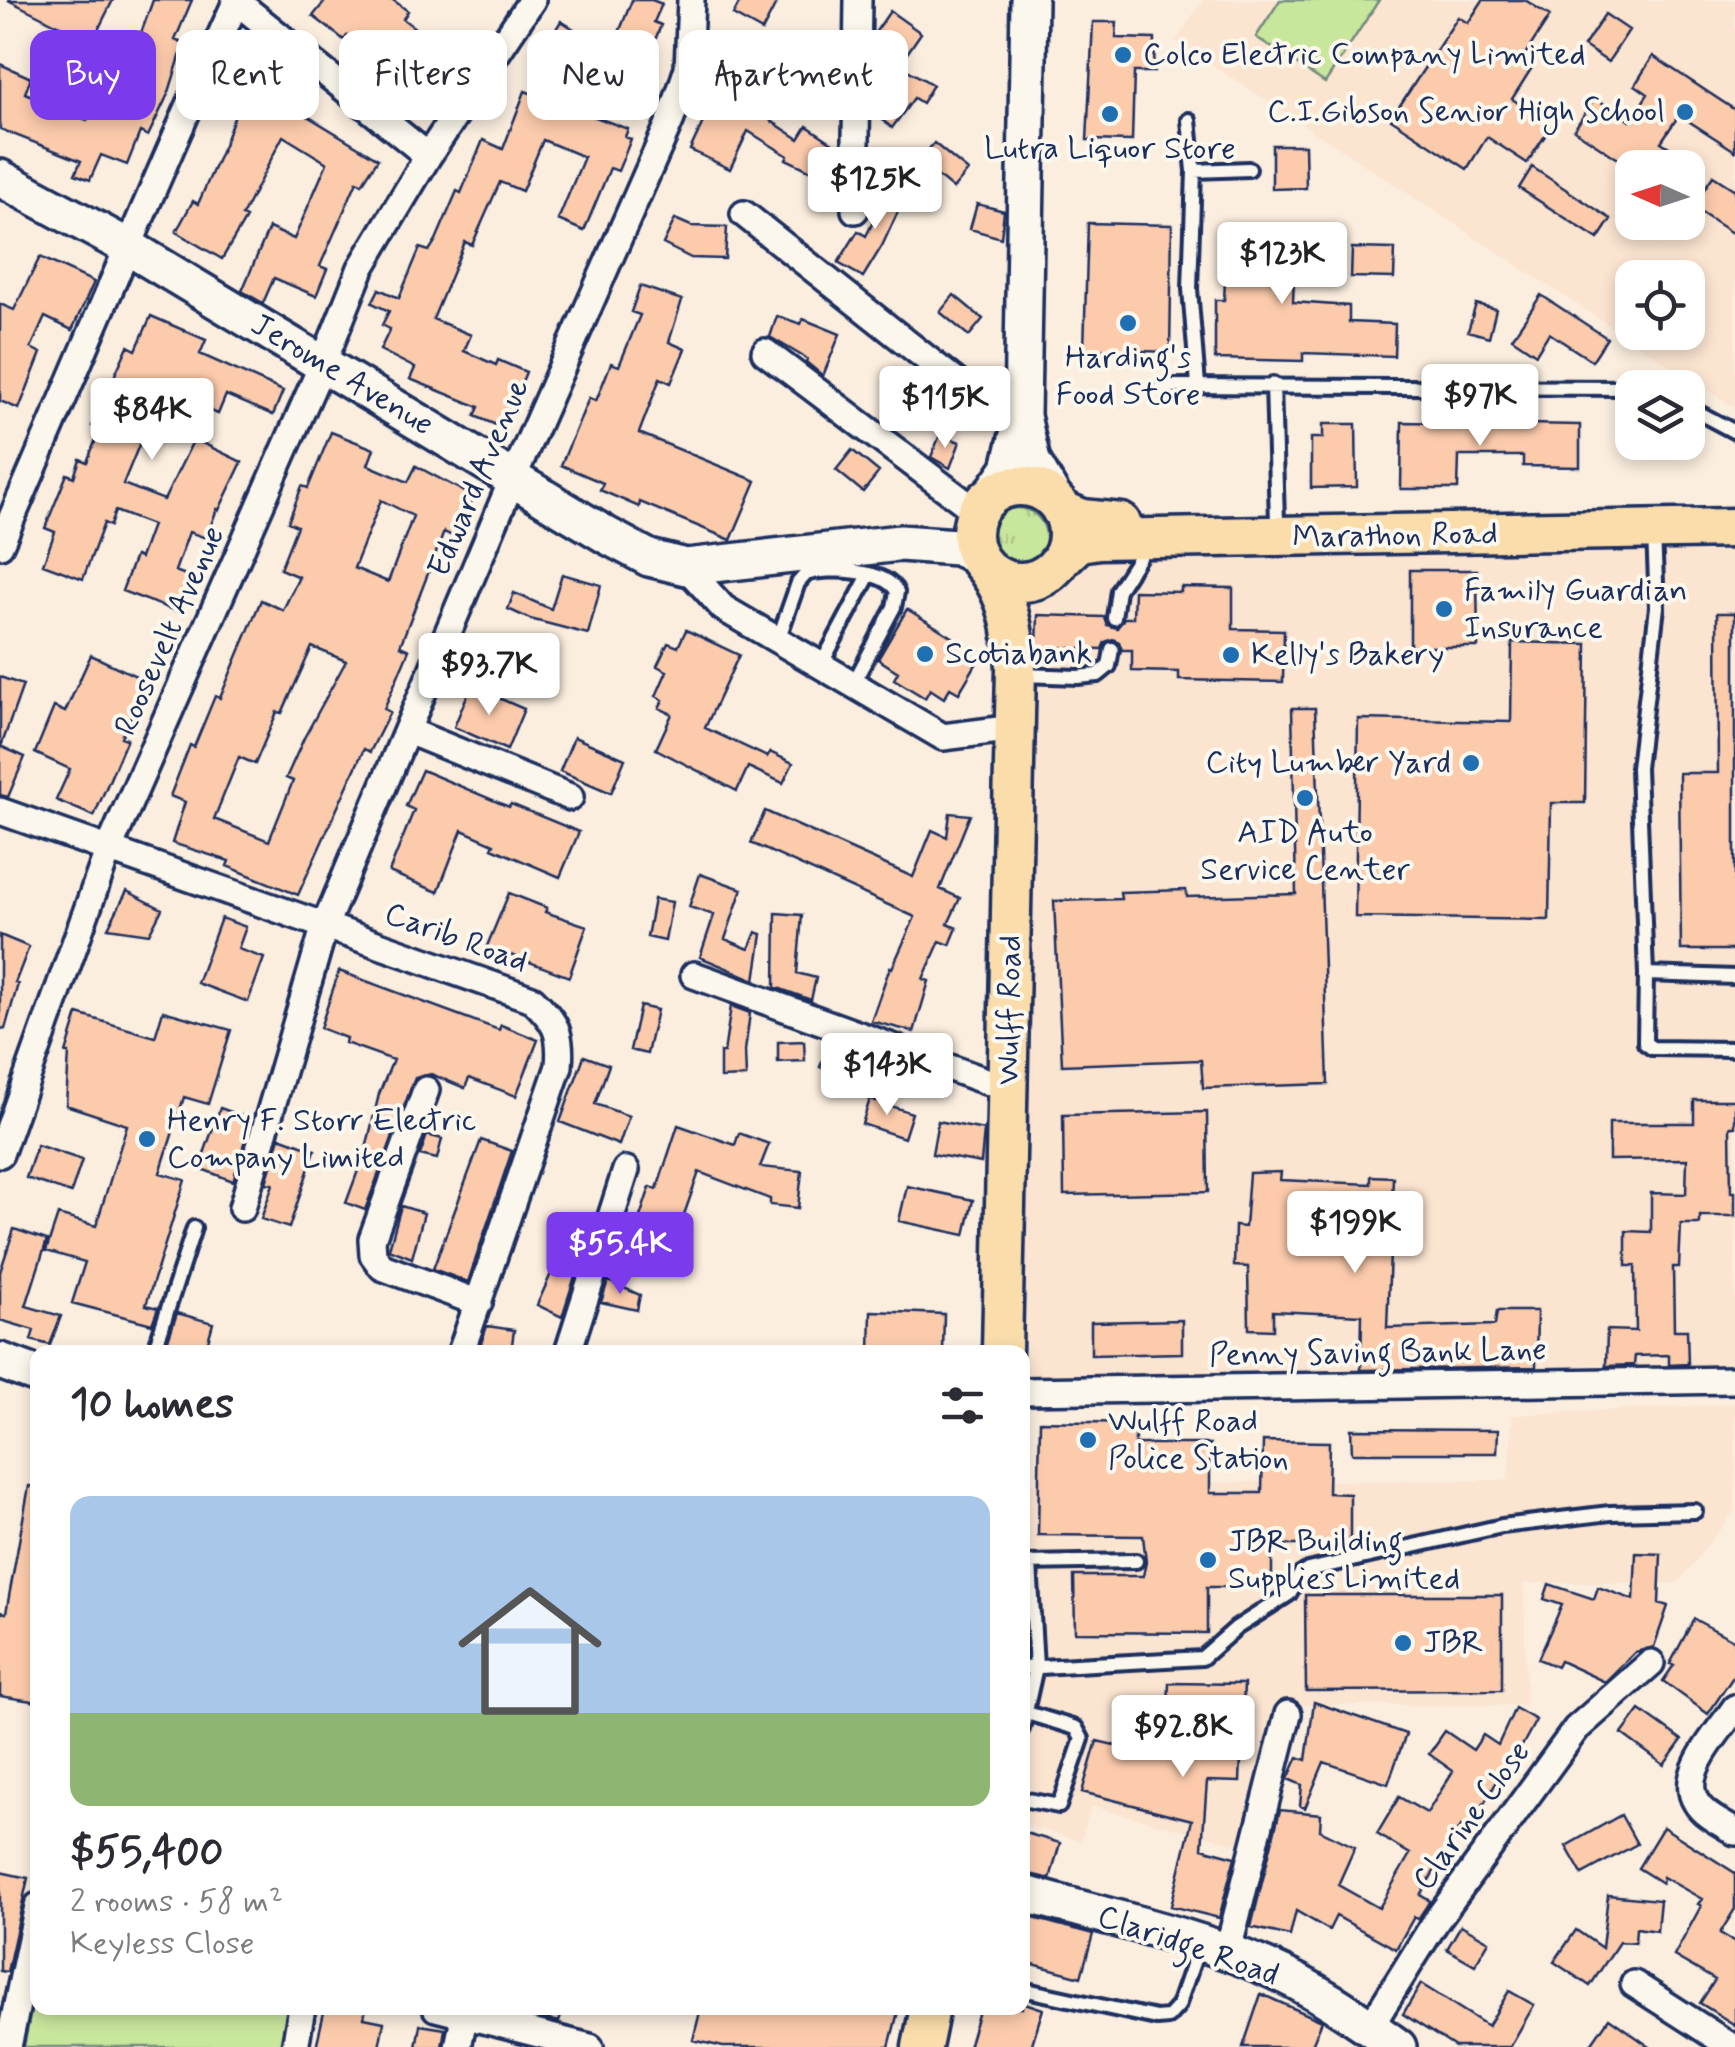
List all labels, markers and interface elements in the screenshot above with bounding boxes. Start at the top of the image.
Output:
chip: Buy [30,30,156,120]
chip: Rent [176,30,319,120]
chip: Filters [339,30,507,120]
chip: New [527,30,659,120]
chip: Apartment [679,30,908,120]
place label: Colco Electric Company Limited [1143,34,1586,76]
marker: Colco Electric Company Limited [1112,44,1134,66]
place label: C.I.Gibson Senior High School [1267,91,1665,135]
marker: C.I.Gibson Senior High School [1674,101,1696,123]
marker: Lutra Liquor Store [1099,103,1121,125]
place label: Lutra Liquor Store [984,128,1236,170]
pin: $125K [805,147,945,232]
north arrow [1615,150,1705,240]
map controls [1615,150,1705,460]
text: $125K [830,158,920,200]
pin: $123K [1212,222,1352,307]
text: $123K [1239,233,1325,275]
button: locate [1615,260,1705,350]
street label: Jerome Avenue [243,304,441,446]
marker: Harding's Food Store [1117,312,1139,334]
place label: Harding's Food Store [1056,337,1200,416]
pin: $97K [1421,364,1539,449]
pin: $115K [875,366,1015,451]
button: layers [1615,370,1705,460]
street label: Edward Avenue [418,373,540,583]
text: $97K [1443,375,1517,417]
text: $115K [901,377,989,419]
pin: $84K [93,378,211,463]
text: $84K [113,389,191,431]
street label: Marathon Road [1292,513,1498,559]
street label: Roosevelt Avenue [105,520,235,742]
place label: Family Guardian Insurance [1464,570,1688,649]
marker: Family Guardian Insurance [1433,598,1455,620]
pin: $93.7K [408,633,570,718]
place label: Scotiabank [945,633,1092,675]
place label: Kelly's Bakery [1251,634,1444,676]
marker: Scotiabank [914,643,936,665]
text: $93.7K [441,644,537,686]
marker: Kelly's Bakery [1220,644,1242,666]
place label: City Lumber Yard [1205,742,1451,784]
marker: City Lumber Yard [1460,752,1482,774]
marker: AID Auto Service Center [1294,787,1316,809]
place label: AID Auto Service Center [1200,812,1410,891]
street label: Carib Road [379,893,533,983]
street label: Wulff Road [988,935,1032,1085]
pin: $143K [817,1033,957,1118]
text: $143K [843,1044,931,1086]
place label: Henry F. Storr Electric Company Limited [167,1100,476,1179]
marker: Henry F. Storr Electric Company Limited [136,1128,158,1150]
pin: $199K [1285,1191,1425,1276]
text: $199K [1309,1202,1401,1244]
pin: $55.4K [539,1212,701,1297]
text: $55.4K [569,1223,671,1265]
street label: Penny Saving Bank Lane [1209,1329,1547,1380]
text: 10 homes [70,1378,234,1433]
icon: filters [935,1378,990,1433]
place label: Wulff Road Police Station [1108,1401,1289,1480]
marker: Wulff Road Police Station [1077,1429,1099,1451]
place label: JBR Building Supplies Limited [1228,1521,1460,1600]
marker: JBR Building Supplies Limited [1197,1549,1219,1571]
icon: home [440,1561,620,1741]
place label: JBR [1423,1622,1483,1664]
marker: JBR [1392,1632,1414,1654]
pin: $92.8K [1102,1695,1264,1780]
text: $92.8K [1134,1706,1232,1748]
street label: Clarine Close [1404,1733,1540,1899]
text: $55,400 [70,1826,224,1881]
text: 2 rooms · 58 m² [70,1881,283,1923]
street label: Claridge Road [1091,1895,1284,1999]
text: Keyless Close [70,1923,254,1965]

